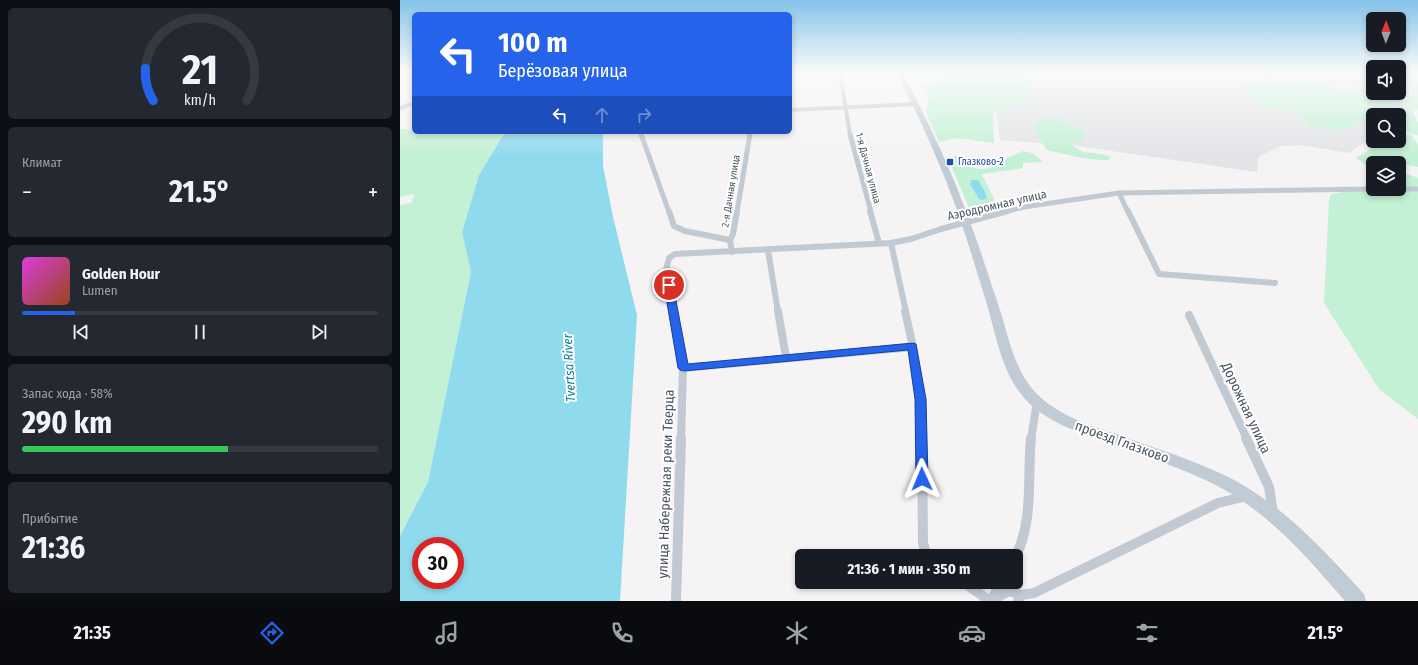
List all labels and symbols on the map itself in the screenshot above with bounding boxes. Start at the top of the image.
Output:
north arrow [1366,12,1406,52]
street label: 1-я Дачная улица [853,131,883,205]
street label: 2-я Дачная улица [719,154,743,228]
place label: Глазково-2 [958,156,1004,168]
marker: Глазково-2 [945,157,955,167]
street label: Аэродромная улица [946,187,1048,223]
pin [652,268,686,302]
water label: Tvertsa River [560,333,578,402]
street label: Дорожная улица [1217,359,1275,456]
street label: улица Набережная реки Тверца [654,389,678,579]
street label: проезд Глазково [1073,417,1171,467]
position arrow [901,458,943,500]
speed limit sign: 30 [412,537,464,589]

